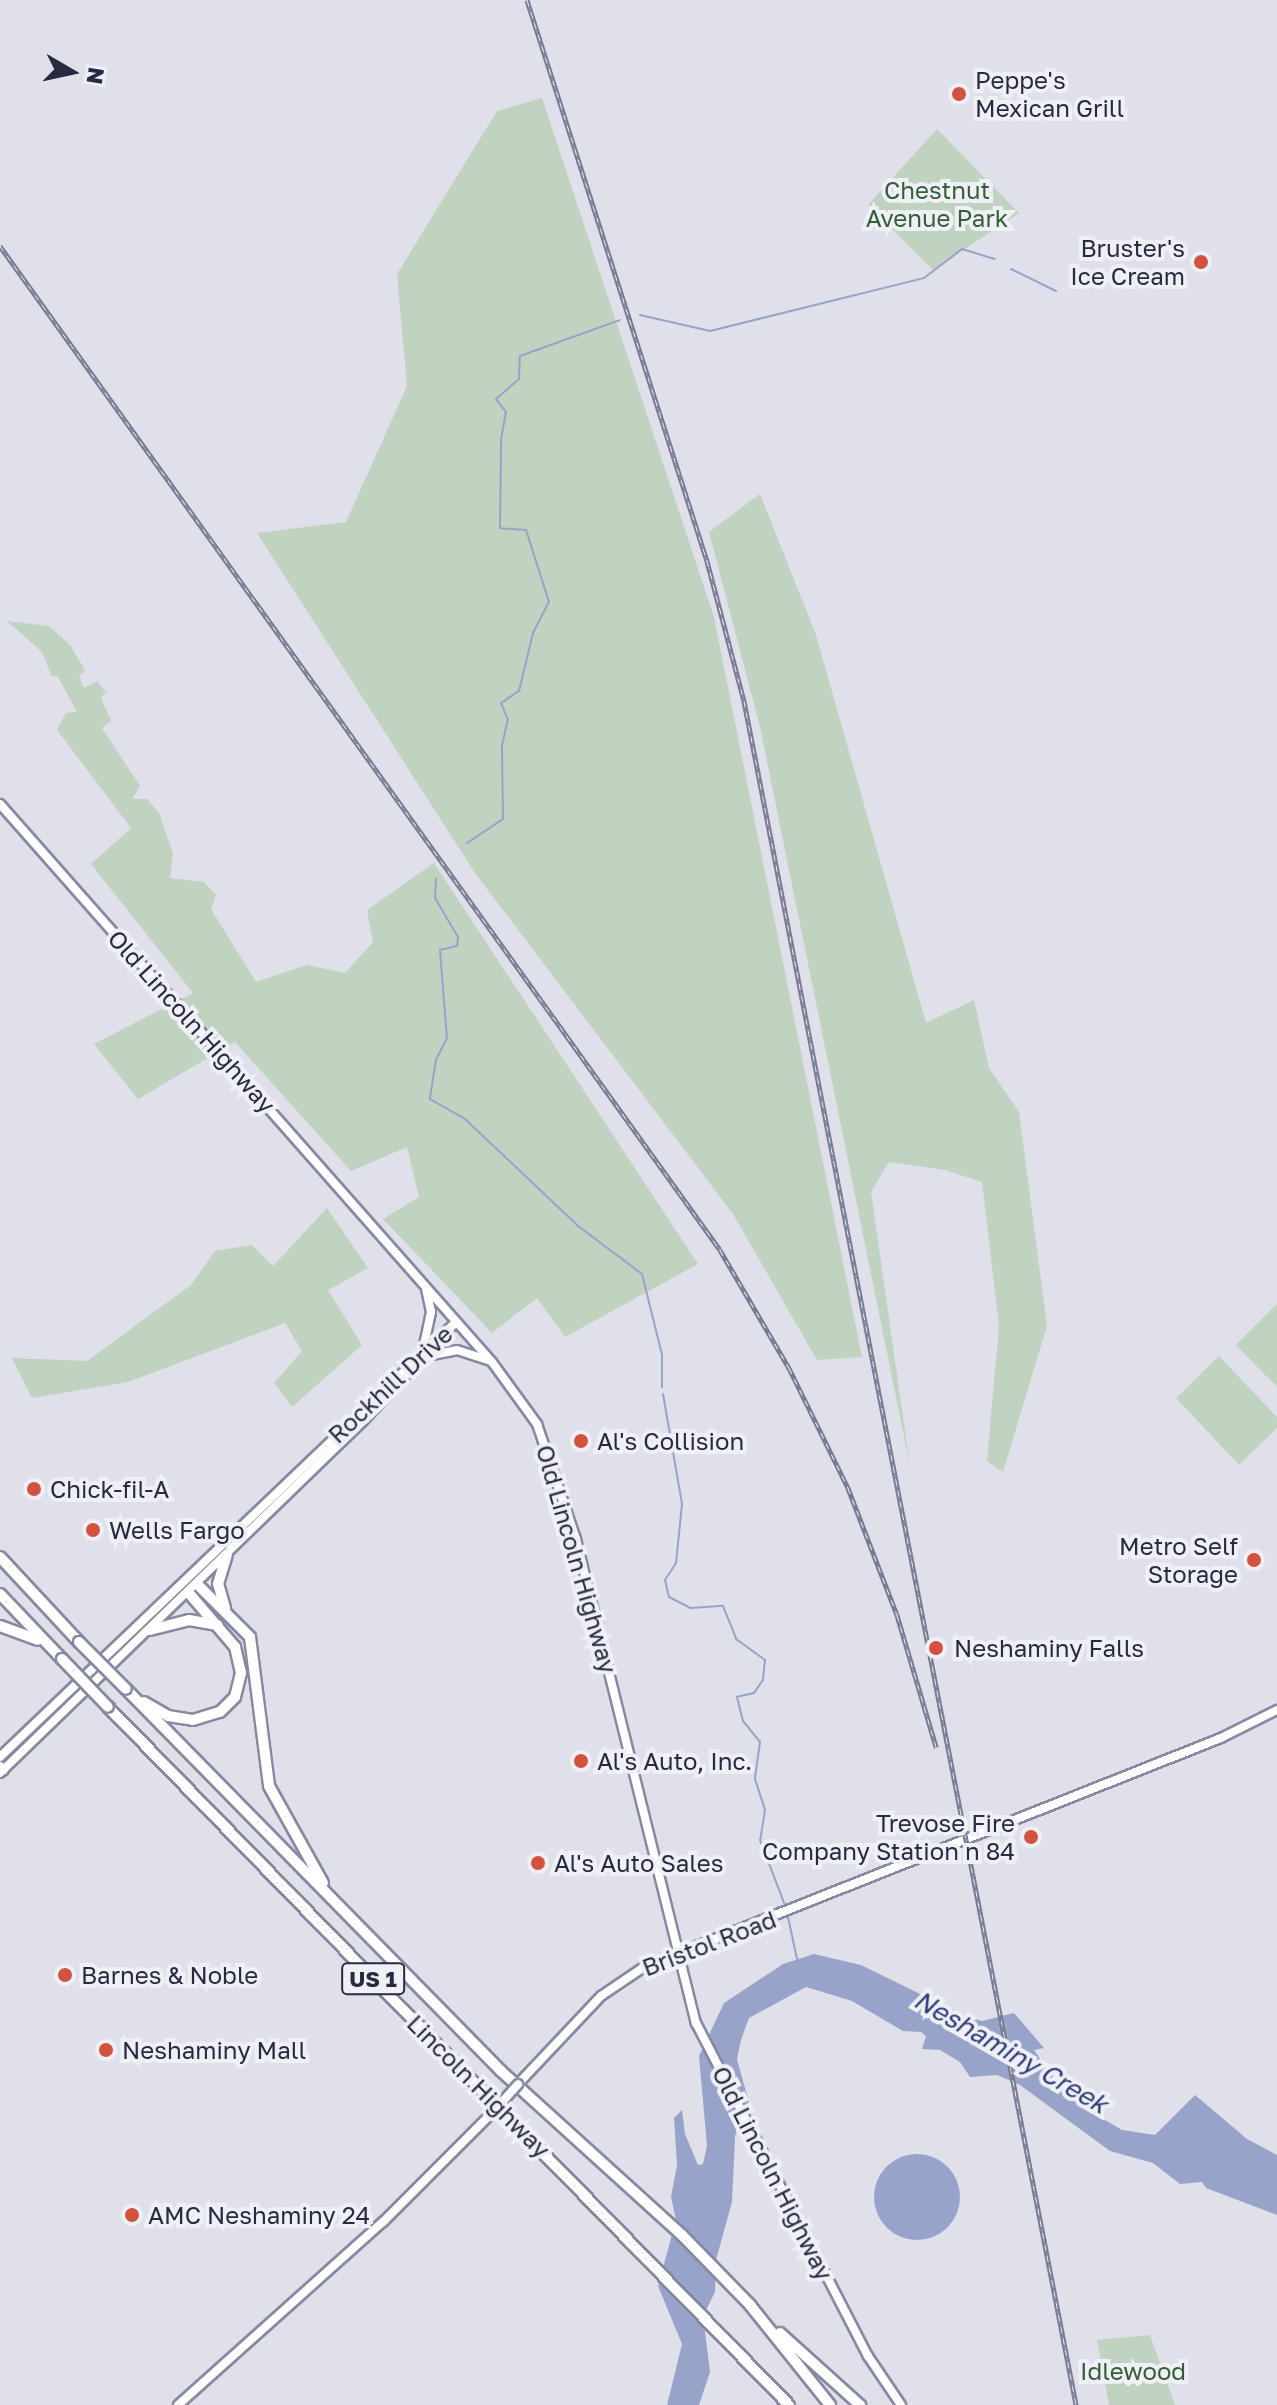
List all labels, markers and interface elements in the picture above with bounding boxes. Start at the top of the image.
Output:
north arrow [32,32,112,112]
text: N [82,65,111,86]
place label: Peppe's Mexican Grill [975,66,1124,122]
marker: Peppe's Mexican Grill [950,85,968,103]
park label: Chestnut Avenue Park [866,176,1008,232]
place label: Bruster's Ice Cream [1070,234,1185,290]
marker: Bruster's Ice Cream [1192,253,1210,271]
street label: Old Lincoln Highway [102,924,282,1118]
street label: Rockhill Drive [322,1319,458,1449]
place label: Al's Collision [597,1427,744,1455]
marker: Al's Collision [572,1432,590,1450]
street label: Old Lincoln Highway [531,1442,623,1676]
place label: Chick-fil-A [50,1475,169,1503]
marker: Chick-fil-A [25,1480,43,1498]
place label: Wells Fargo [109,1516,245,1544]
marker: Wells Fargo [84,1521,102,1539]
place label: Metro Self Storage [1119,1532,1238,1588]
marker: Metro Self Storage [1245,1551,1263,1569]
place label: Neshaminy Falls [954,1634,1144,1662]
marker: Neshaminy Falls [925,1637,947,1659]
place label: Al's Auto, Inc. [597,1747,752,1775]
marker: Al's Auto, Inc. [572,1752,590,1770]
place label: Trevose Fire Company Station n 84 [762,1809,1015,1865]
marker: Trevose Fire Company Station n 84 [1022,1828,1040,1846]
place label: Al's Auto Sales [554,1849,723,1877]
marker: Al's Auto Sales [529,1854,547,1872]
street label: Bristol Road [638,1904,780,1982]
place label: Barnes & Noble [81,1961,258,1989]
road number: US 1 [341,1961,405,1997]
marker: Barnes & Noble [56,1966,74,1984]
water label: Neshaminy Creek [909,1984,1113,2120]
street label: Lincoln Highway [402,2009,556,2163]
place label: Neshaminy Mall [122,2036,306,2064]
marker: Neshaminy Mall [97,2041,115,2059]
street label: Old Lincoln Highway [707,2061,839,2285]
place label: AMC Neshaminy 24 [148,2201,370,2229]
marker: AMC Neshaminy 24 [123,2206,141,2224]
park label: Idlewood [1080,2357,1186,2385]

